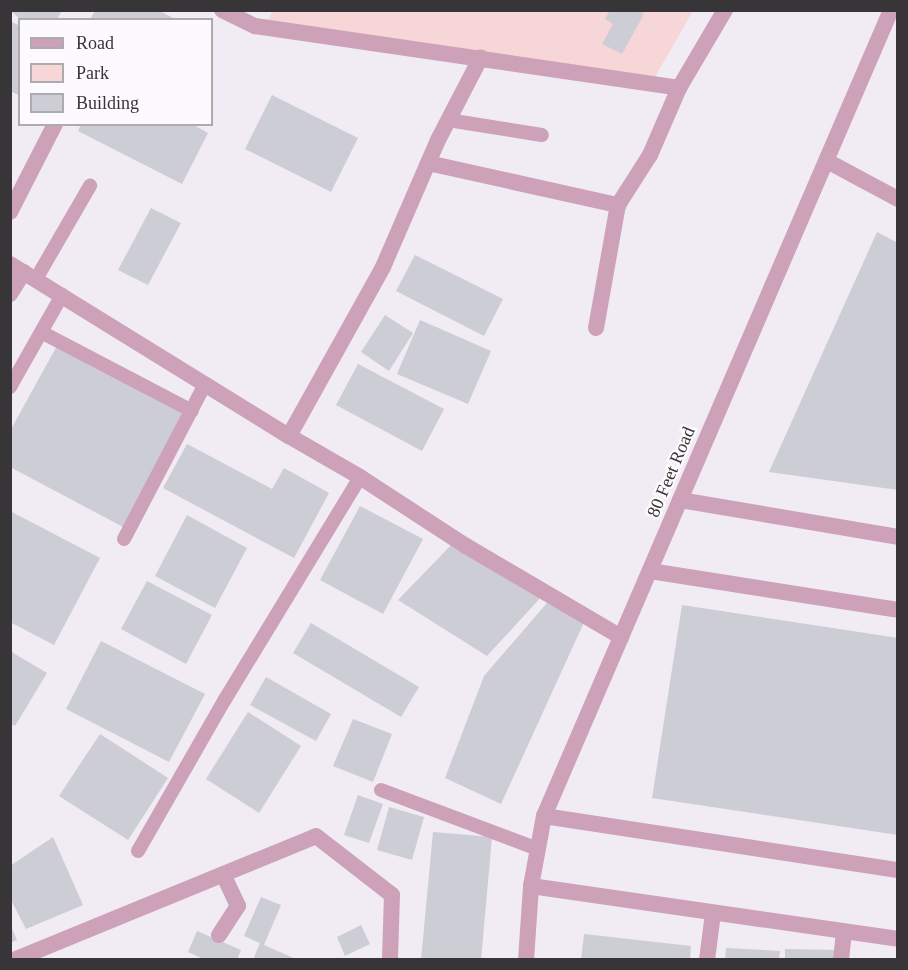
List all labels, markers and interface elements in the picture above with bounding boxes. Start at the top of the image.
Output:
legend [18,18,213,126]
text: Road [76,33,114,53]
text: Park [76,63,109,83]
text: Building [76,93,139,113]
street label: 80 Feet Road [642,424,700,520]

